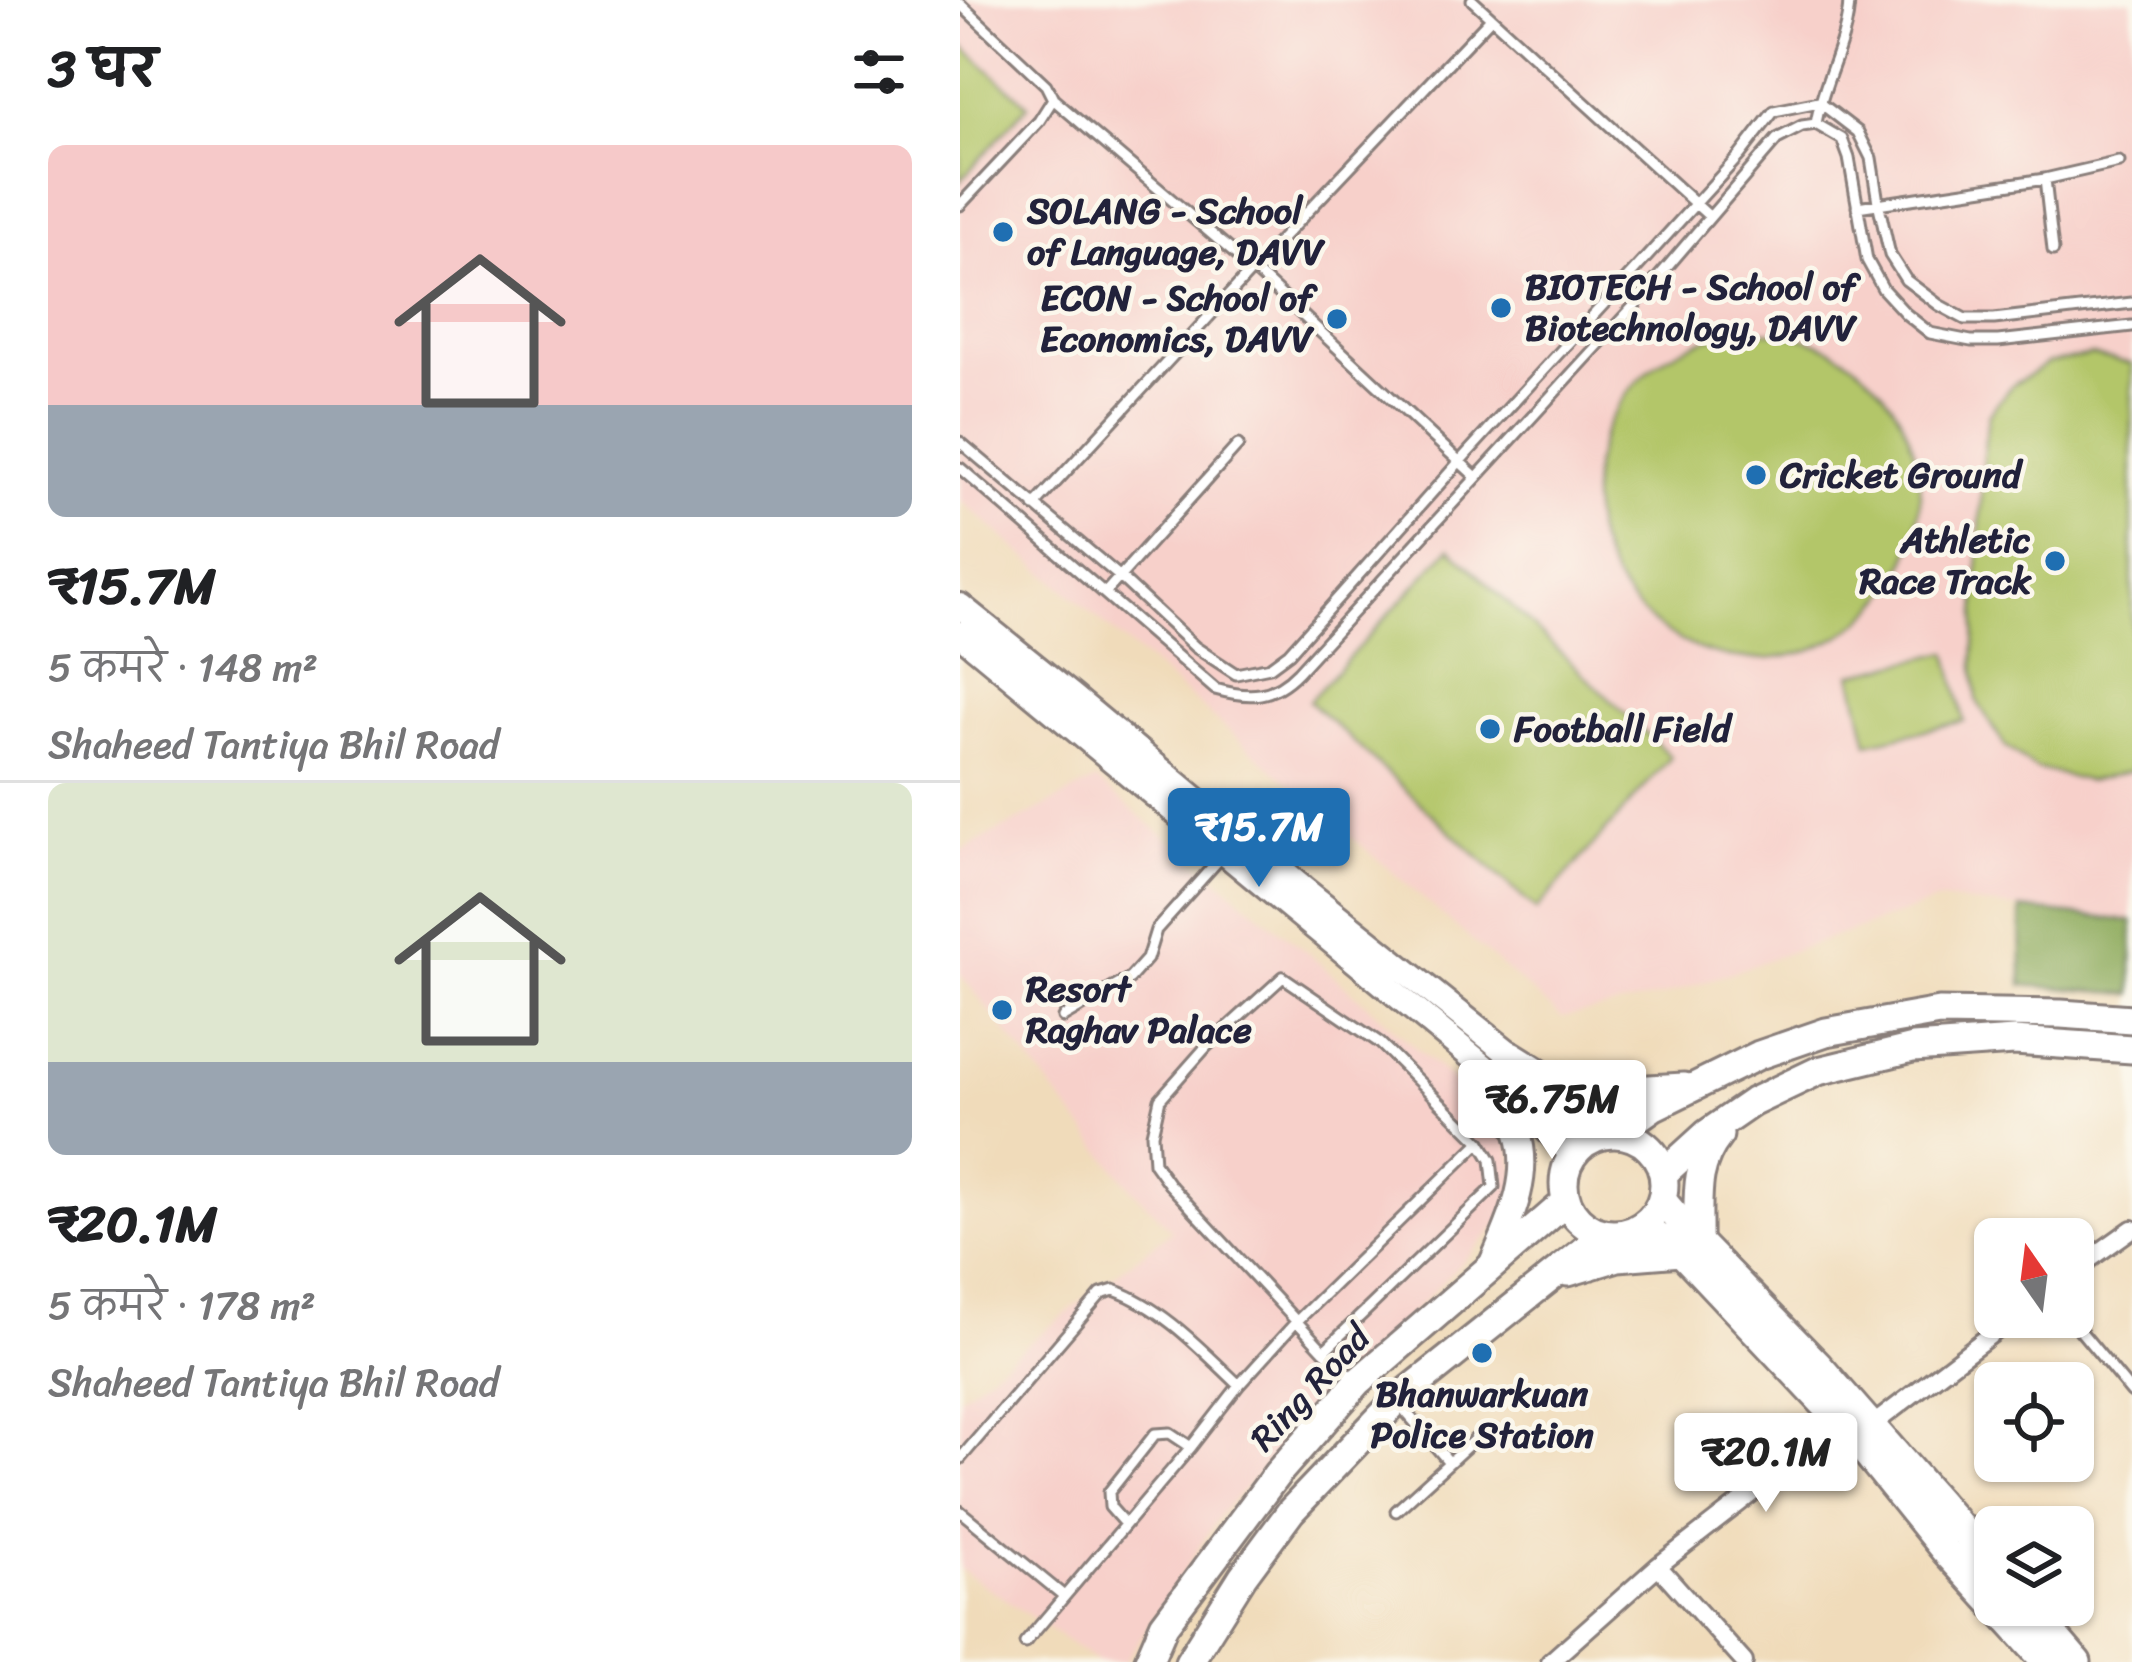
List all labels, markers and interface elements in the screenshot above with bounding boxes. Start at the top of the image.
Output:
text: 3 घर [48,24,157,114]
icon: filters [846,39,912,105]
place label: SOLANG - School of Language, DAVV [1026,179,1326,284]
marker: SOLANG - School of Language, DAVV [990,219,1016,245]
icon: home [372,223,588,439]
place label: BIOTECH - School of Biotechnology, DAVV [1525,255,1861,360]
place label: ECON - School of Economics, DAVV [1040,266,1318,371]
marker: BIOTECH - School of Biotechnology, DAVV [1488,295,1514,321]
marker: ECON - School of Economics, DAVV [1324,306,1350,332]
place label: Cricket Ground [1779,443,2024,507]
marker: Cricket Ground [1743,462,1769,488]
place label: Athletic Race Track [1858,508,2032,613]
text: ₹15.7M [48,541,216,631]
marker: Athletic Race Track [2042,548,2068,574]
text: 5 कमरे · 148 m² [48,633,318,702]
place label: Football Field [1513,697,1733,761]
text: Shaheed Tantiya Bhil Road [48,710,499,779]
marker: Football Field [1477,716,1503,742]
pin: ₹15.7M [1161,788,1357,890]
text: ₹15.7M [1195,792,1323,861]
icon: home [372,861,588,1077]
place label: Resort Raghav Palace [1025,957,1252,1062]
marker: Resort Raghav Palace [989,997,1015,1023]
pin: ₹6.75M [1454,1060,1650,1162]
text: ₹6.75M [1485,1064,1619,1133]
text: ₹20.1M [48,1179,217,1269]
north arrow [1974,1218,2094,1338]
map controls [1974,1218,2094,1626]
text: 5 कमरे · 178 m² [48,1271,316,1340]
street label: Ring Road [1233,1308,1388,1467]
marker: Bhanwarkuan Police Station [1469,1340,1495,1366]
text: Shaheed Tantiya Bhil Road [48,1348,499,1417]
place label: Bhanwarkuan Police Station [1370,1362,1594,1467]
button: locate [1974,1362,2094,1482]
pin: ₹20.1M [1668,1413,1864,1515]
text: ₹20.1M [1701,1417,1831,1486]
button: layers [1974,1506,2094,1626]

